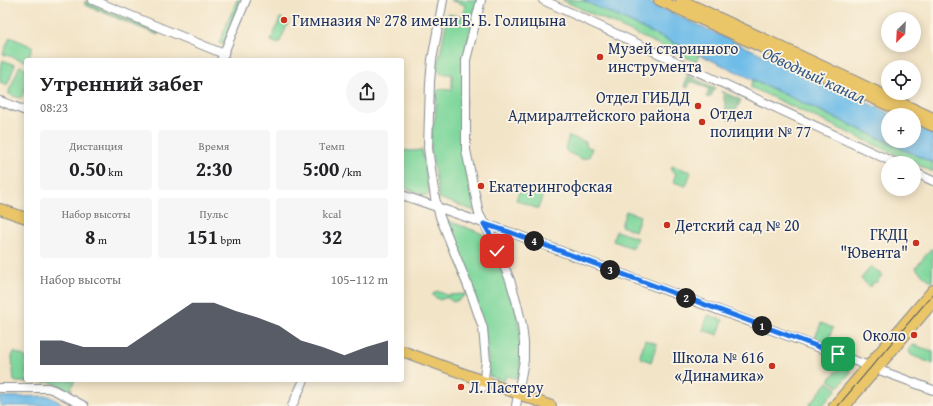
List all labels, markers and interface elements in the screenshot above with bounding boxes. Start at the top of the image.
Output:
place label: Гимназия № 278 имени Б. Б. Голицына [292,8,567,32]
north arrow [881,12,921,52]
map controls [881,12,921,196]
marker: Гимназия № 278 имени Б. Б. Голицына [279,15,289,25]
place label: Музей старинного инструмента [608,36,738,78]
water label: Обводный канал [758,40,870,110]
marker: Музей старинного инструмента [595,52,605,62]
button: locate [881,60,921,100]
text: Утренний забег [40,67,203,99]
button: share [346,71,388,113]
place label: Отдел ГИБДД Адмиралтейского района [508,85,690,127]
text: 08:23 [40,98,68,117]
marker: Отдел ГИБДД Адмиралтейского района [693,101,703,111]
place label: Отдел полиции № 77 [710,101,812,143]
button: + [881,108,921,148]
marker: Отдел полиции № 77 [697,117,707,127]
text: Дистанция [69,138,123,154]
text: Время [199,138,229,154]
text: Темп [319,138,345,154]
text: 0.50 [69,154,106,183]
text: 2:30 [196,154,232,183]
text: 5:00 [303,154,339,183]
button: − [881,156,921,196]
text: km [106,164,123,180]
text: /km [339,164,361,180]
place label: Екатерингофская [489,174,613,198]
marker: Екатерингофская [476,181,486,191]
text: Набор высоты [62,206,130,222]
text: Пульс [200,206,228,222]
text: kcal [323,206,341,222]
place label: Детский сад № 20 [674,213,800,237]
marker: Детский сад № 20 [662,220,672,230]
text: 8 [85,222,95,251]
text: 151 [187,222,218,251]
text: 32 [322,222,342,251]
place label: ГКДЦ "Ювента" [840,222,908,264]
pin: 4 [524,231,544,251]
text: m [95,232,107,248]
text: bpm [218,232,241,248]
text: 4 [531,233,537,249]
pin [480,234,514,268]
marker: ГКДЦ "Ювента" [911,238,921,248]
icon: check [486,240,508,262]
pin: 3 [600,260,620,280]
text: 3 [607,262,613,278]
text: Набор высоты [40,270,121,289]
text: 105–112 m [331,270,388,289]
pin: 2 [676,288,696,308]
text: 2 [683,290,689,306]
pin: 1 [752,316,772,336]
text: 1 [759,318,765,334]
place label: Около [863,323,906,347]
marker: Около [909,330,919,340]
pin [821,337,855,371]
icon: arrive [827,343,849,365]
place label: Школа № 616 «Динамика» [672,345,764,387]
marker: Школа № 616 «Динамика» [767,361,777,371]
place label: Л. Пастеру [469,375,544,399]
marker: Л. Пастеру [456,382,466,392]

